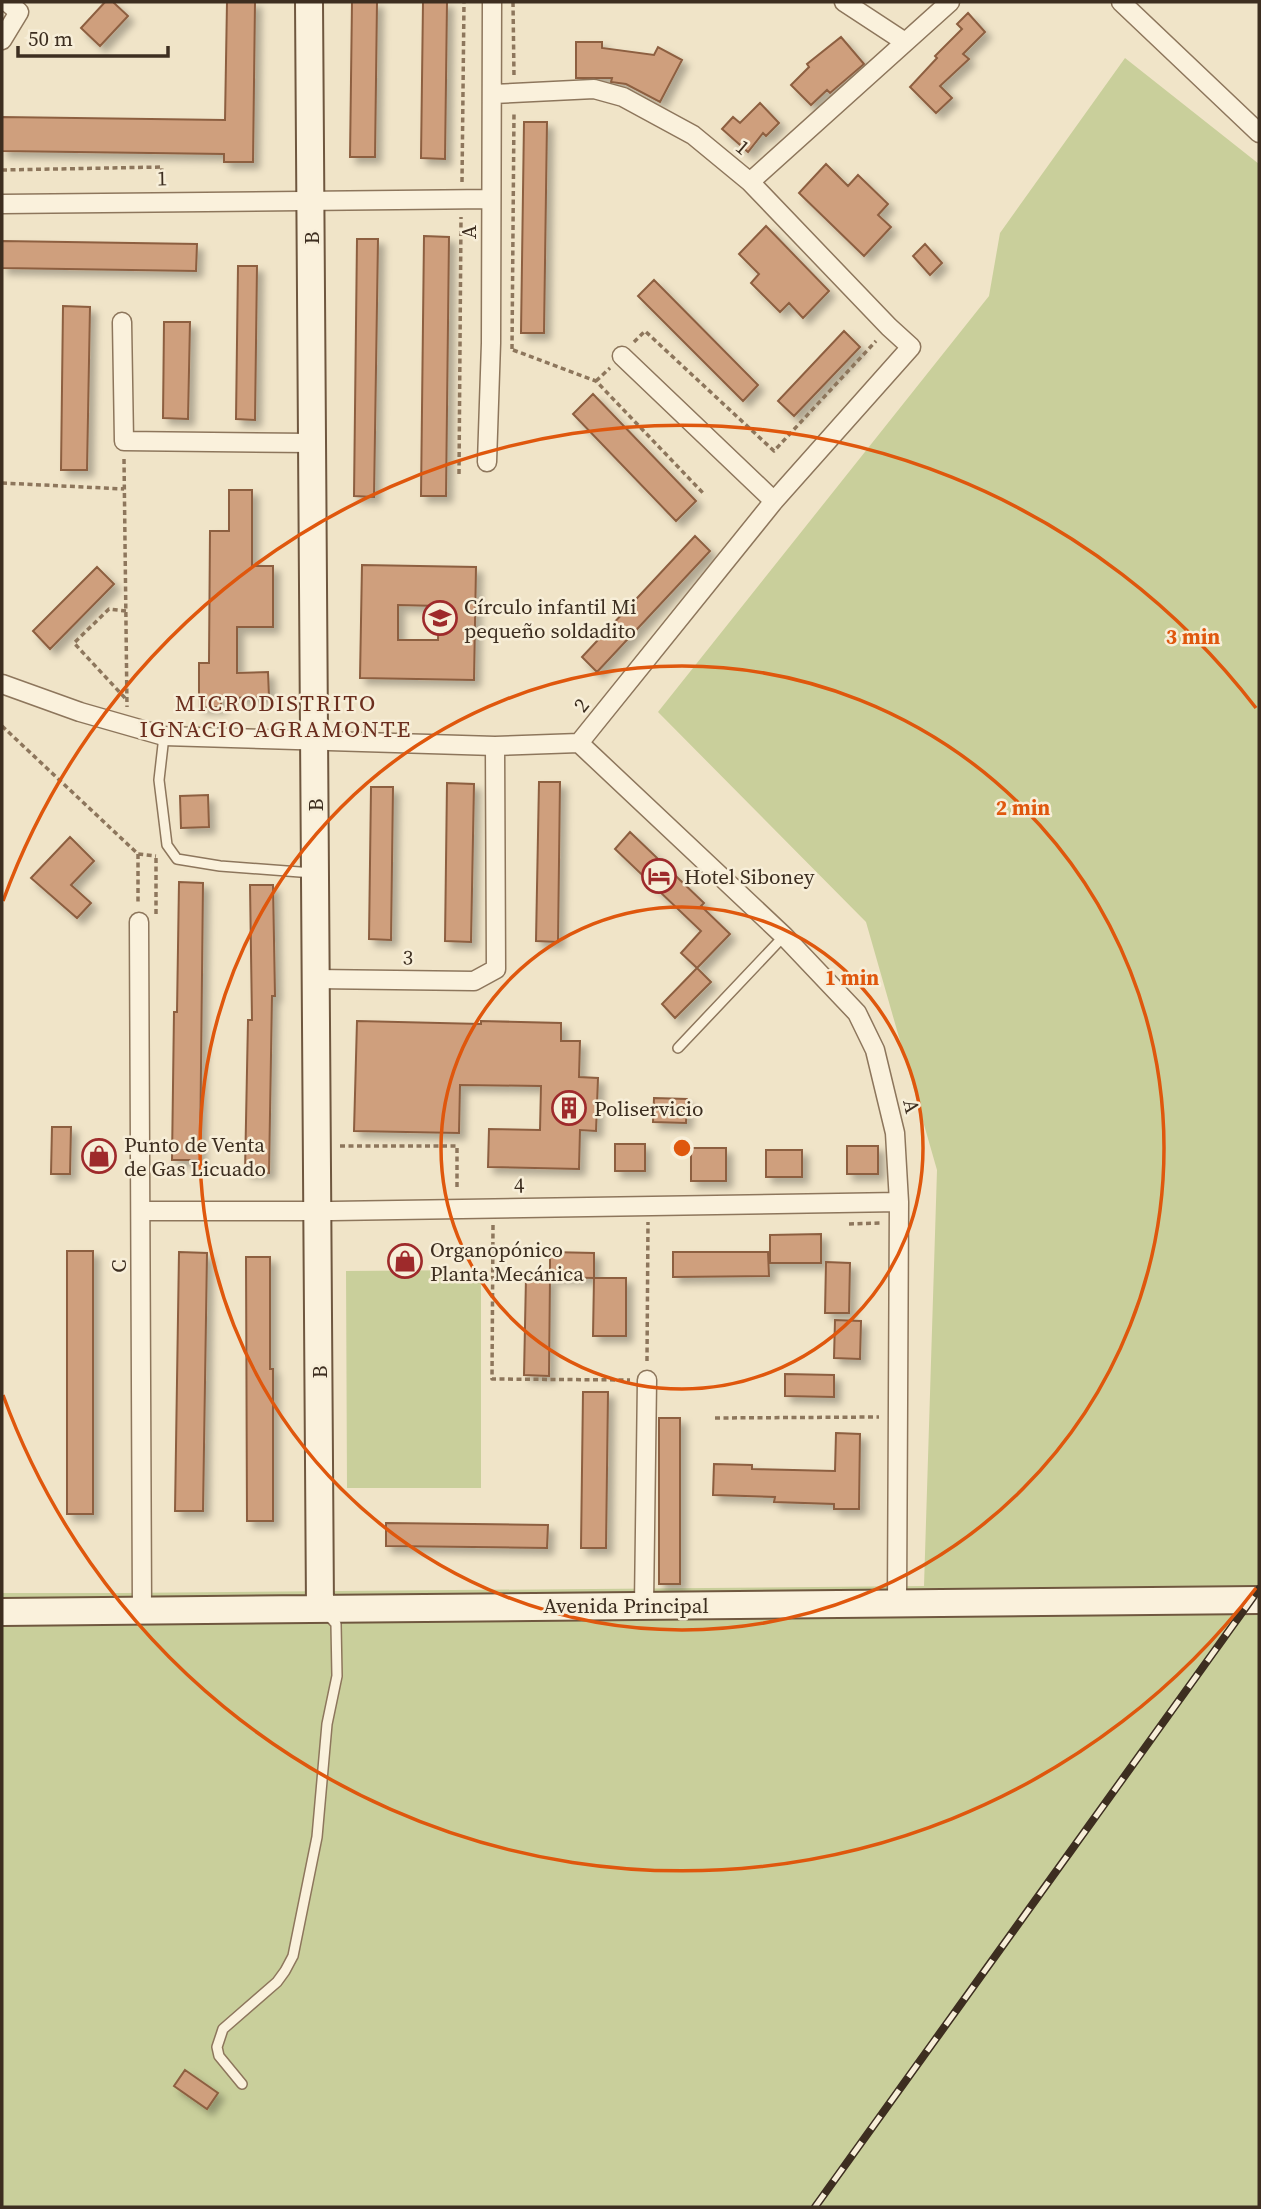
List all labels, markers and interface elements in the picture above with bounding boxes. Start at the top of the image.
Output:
scale bar [18,14,168,58]
text: 50 m [28,24,73,53]
street label: 1 [730,133,756,161]
street label: 1 [156,163,168,193]
street label: A [454,225,483,239]
street label: B [297,231,326,245]
place label: Círculo infantil Mi pequeño soldadito [464,592,636,645]
school or university icon: Círculo infantil Mi pequeño soldadito [421,599,459,637]
text: 3 min [1166,622,1220,651]
district label: MICRODISTRITO IGNACIO AGRAMONTE [140,687,412,745]
street label: 2 [566,692,596,718]
text: 2 min [996,793,1050,822]
street label: B [301,798,330,812]
hotel icon: Hotel Siboney [640,857,678,895]
place label: Hotel Siboney [684,862,815,891]
street label: 3 [402,942,414,972]
text: 1 min [825,963,879,992]
building icon: Poliservicio [550,1089,588,1127]
place label: Poliservicio [594,1094,704,1123]
street label: A [896,1096,928,1116]
place label: Punto de Venta de Gas Licuado [124,1130,266,1183]
centre of rings [670,1136,694,1160]
shop icon: Punto de Venta de Gas Licuado [80,1137,118,1175]
street label: 4 [513,1170,525,1200]
place label: Organopónico Planta Mecánica [430,1235,584,1288]
shop icon: Organopónico Planta Mecánica [386,1242,424,1280]
street label: C [104,1259,133,1273]
street label: B [305,1365,334,1379]
street label: Avenida Principal [543,1591,709,1620]

